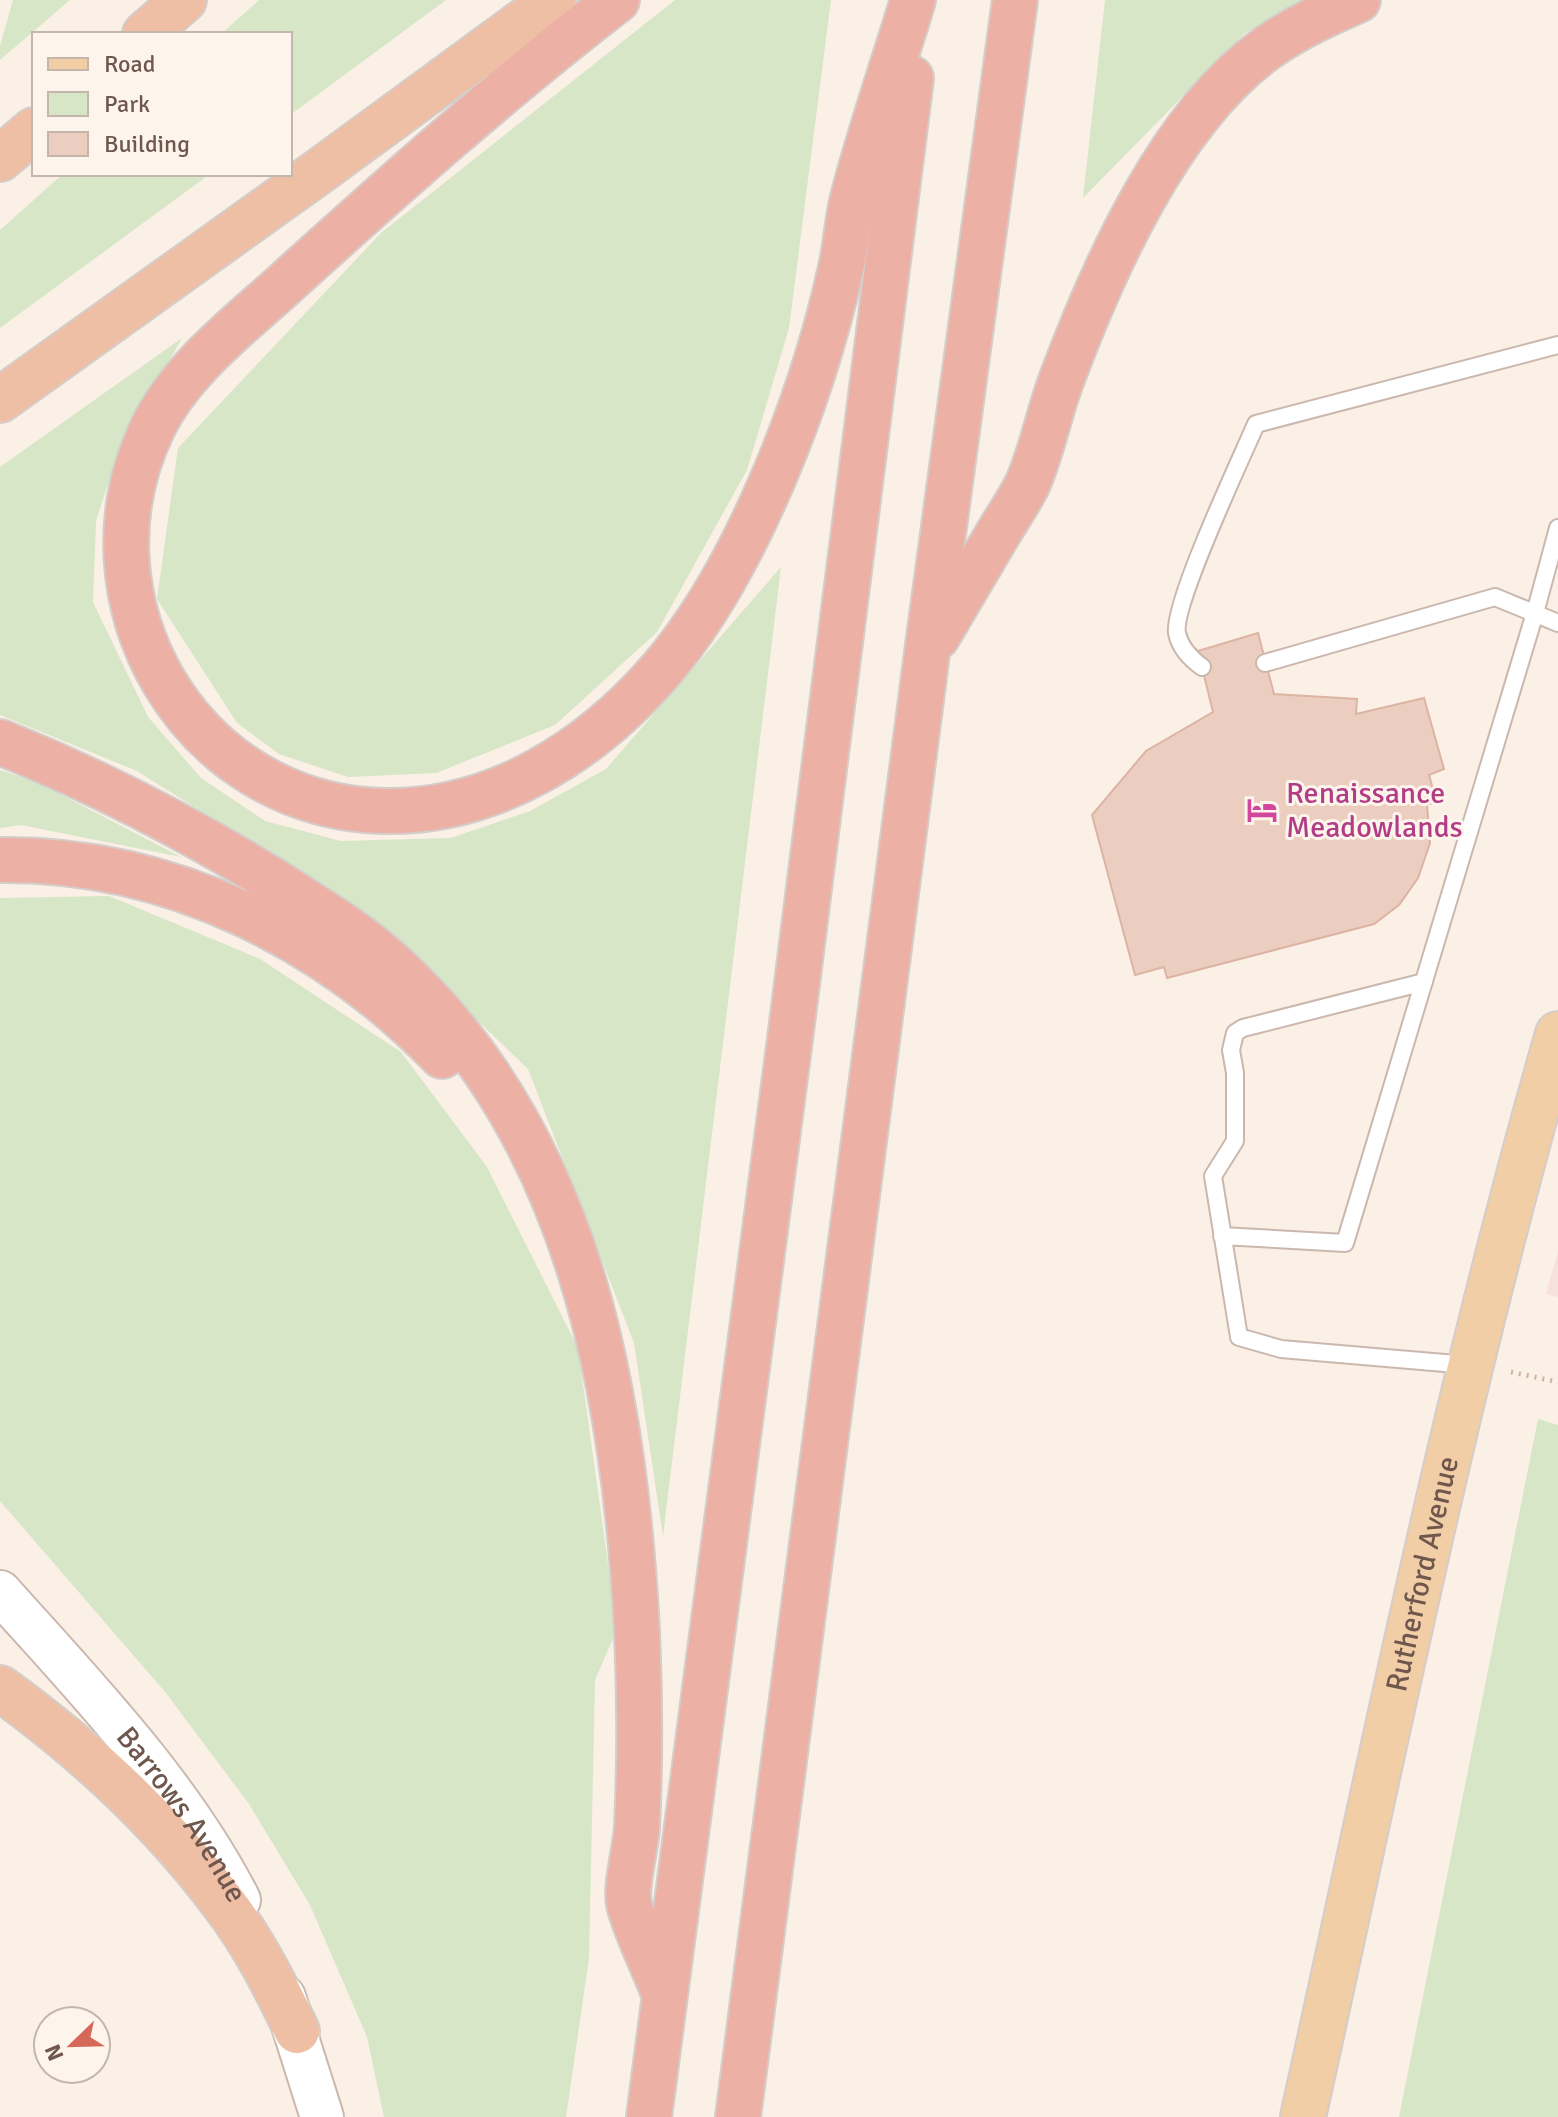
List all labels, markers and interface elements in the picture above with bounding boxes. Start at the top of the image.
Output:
legend [32,32,292,176]
text: Road [104,49,155,79]
text: Park [104,89,150,119]
text: Building [104,129,190,159]
place label: Renaissance Meadowlands [1286,775,1463,846]
hotel icon: Renaissance Meadowlands [1245,793,1279,827]
street label: Rutherford Avenue [1378,1453,1467,1695]
street label: Barrows Avenue [108,1719,255,1909]
north arrow [32,2005,112,2085]
text: N [39,2040,69,2065]

